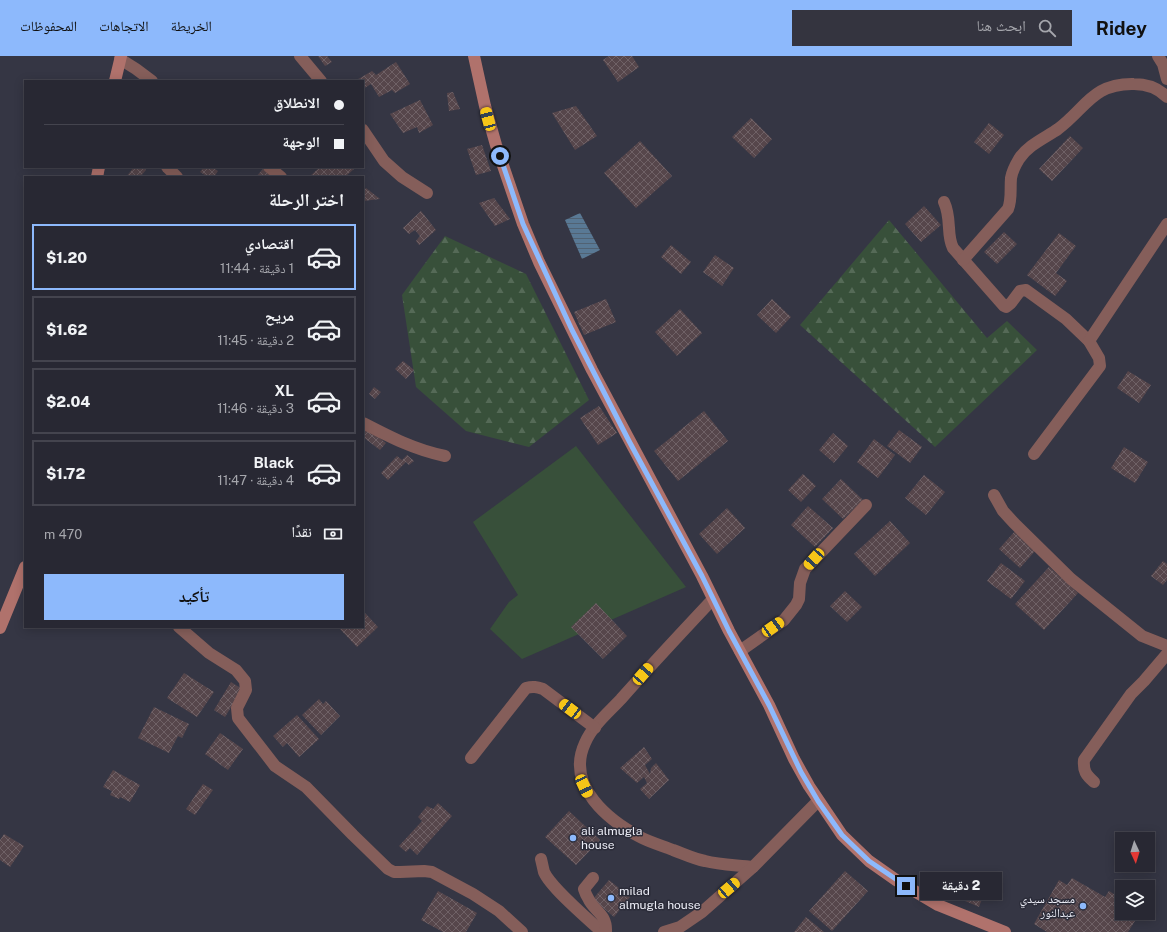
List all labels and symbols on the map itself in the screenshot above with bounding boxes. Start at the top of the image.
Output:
car [479,106,497,132]
route start [491,147,509,165]
car [802,546,826,572]
car [760,615,786,639]
car [631,661,655,687]
car [557,697,583,721]
car [573,773,595,799]
place label: ali almugla house [581,824,642,852]
north arrow [1115,832,1155,872]
marker: ali almugla house [568,833,578,843]
callout: 2 دقيقة [920,872,1002,900]
car [716,876,742,900]
route end [897,877,915,895]
place label: milad almugla house [619,884,701,912]
place label: مسجد سيدي عبدالنور [1020,892,1075,920]
marker: milad almugla house [606,893,616,903]
marker: مسجد سيدي عبدالنور [1078,901,1088,911]

